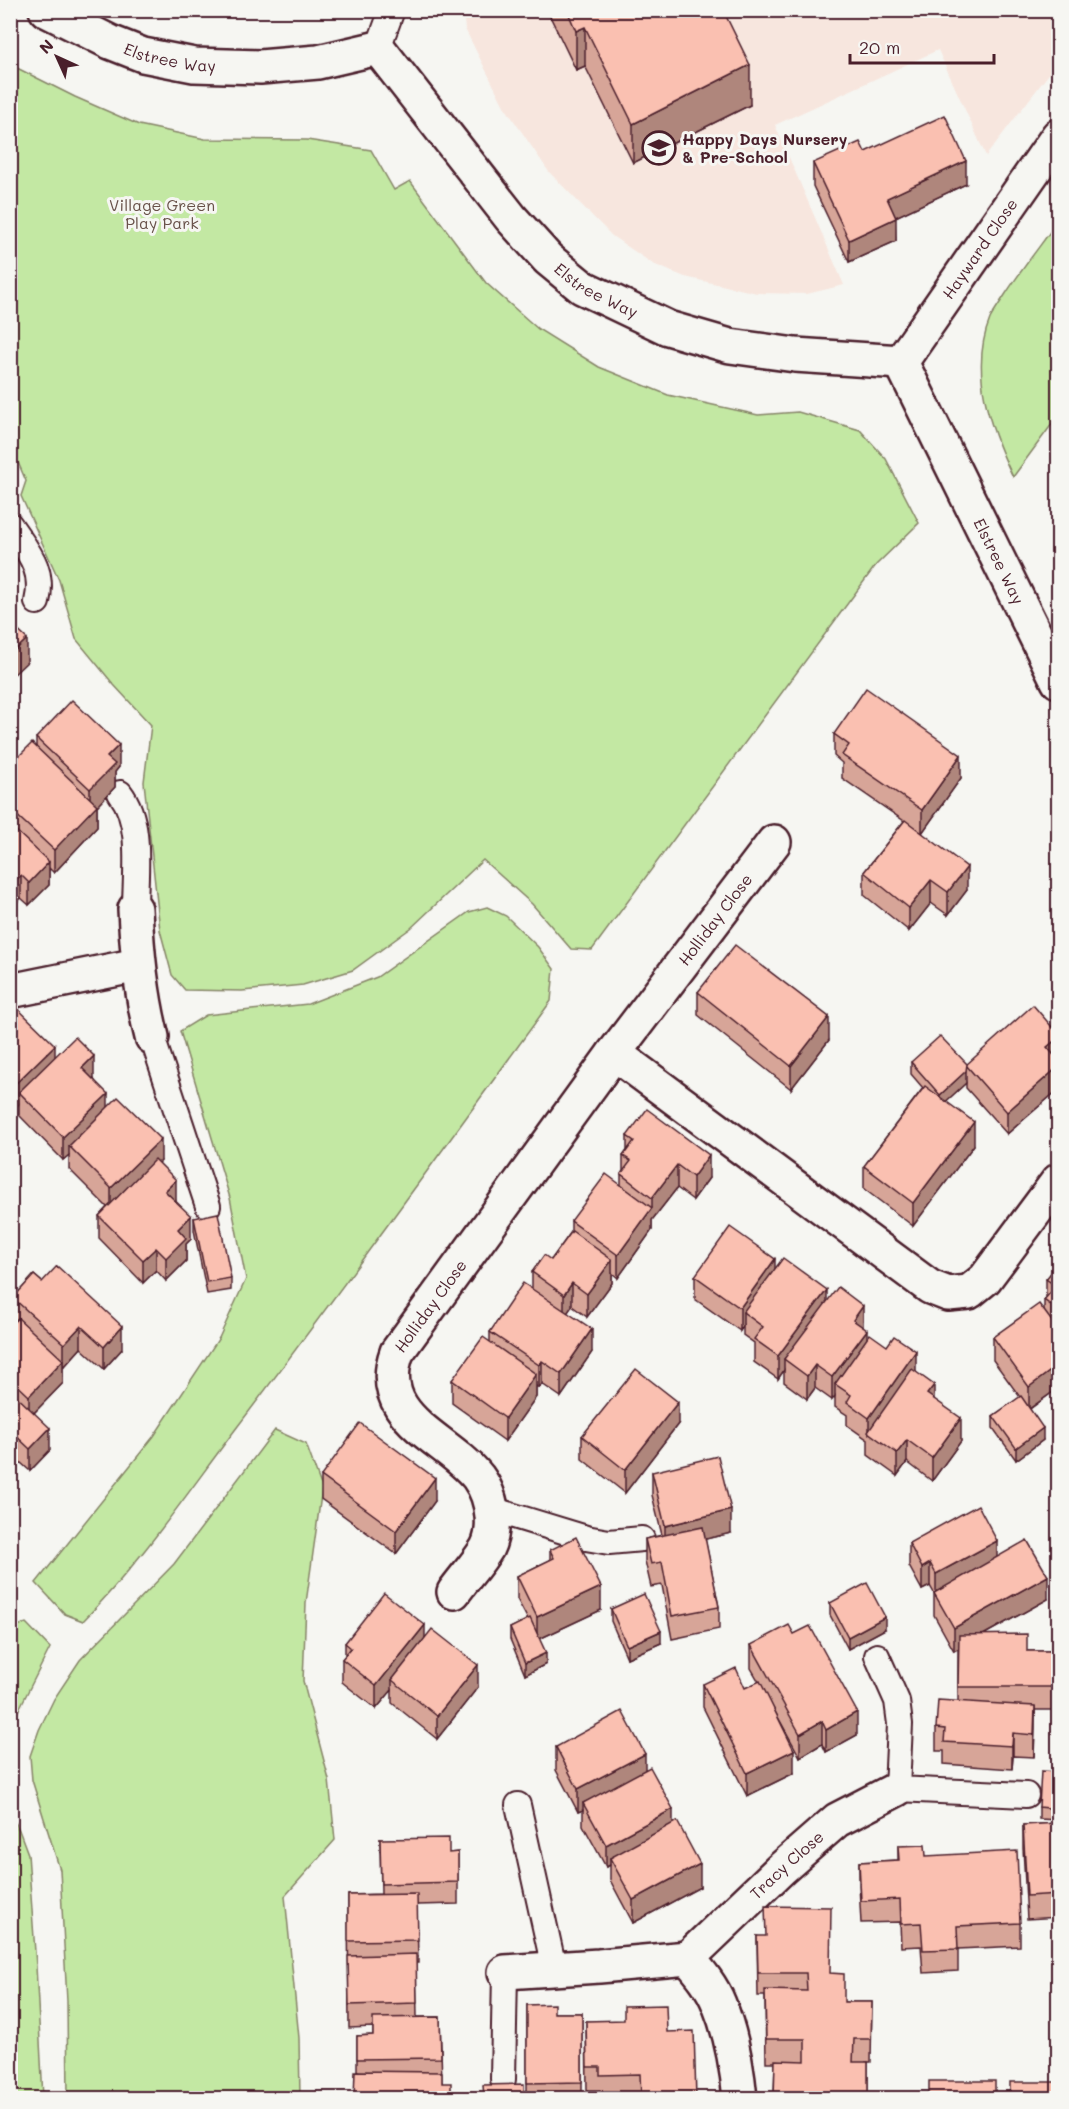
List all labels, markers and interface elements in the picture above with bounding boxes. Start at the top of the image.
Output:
north arrow [27,27,87,87]
scale bar [850,27,994,65]
text: N [34,34,58,58]
text: 20 m [859,35,900,59]
street label: Elstree Way [121,38,216,76]
place label: Happy Days Nursery & Pre-School [682,128,848,167]
school or university icon: Happy Days Nursery & Pre-School [641,130,677,166]
park label: Village Green Play Park [109,194,215,233]
street label: Hayward Close [937,194,1022,303]
street label: Elstree Way [550,258,642,322]
street label: Elstree Way [969,514,1030,608]
street label: Holliday Close [673,869,756,970]
street label: Holliday Close [389,1255,471,1356]
street label: Tracy Close [745,1826,828,1903]

